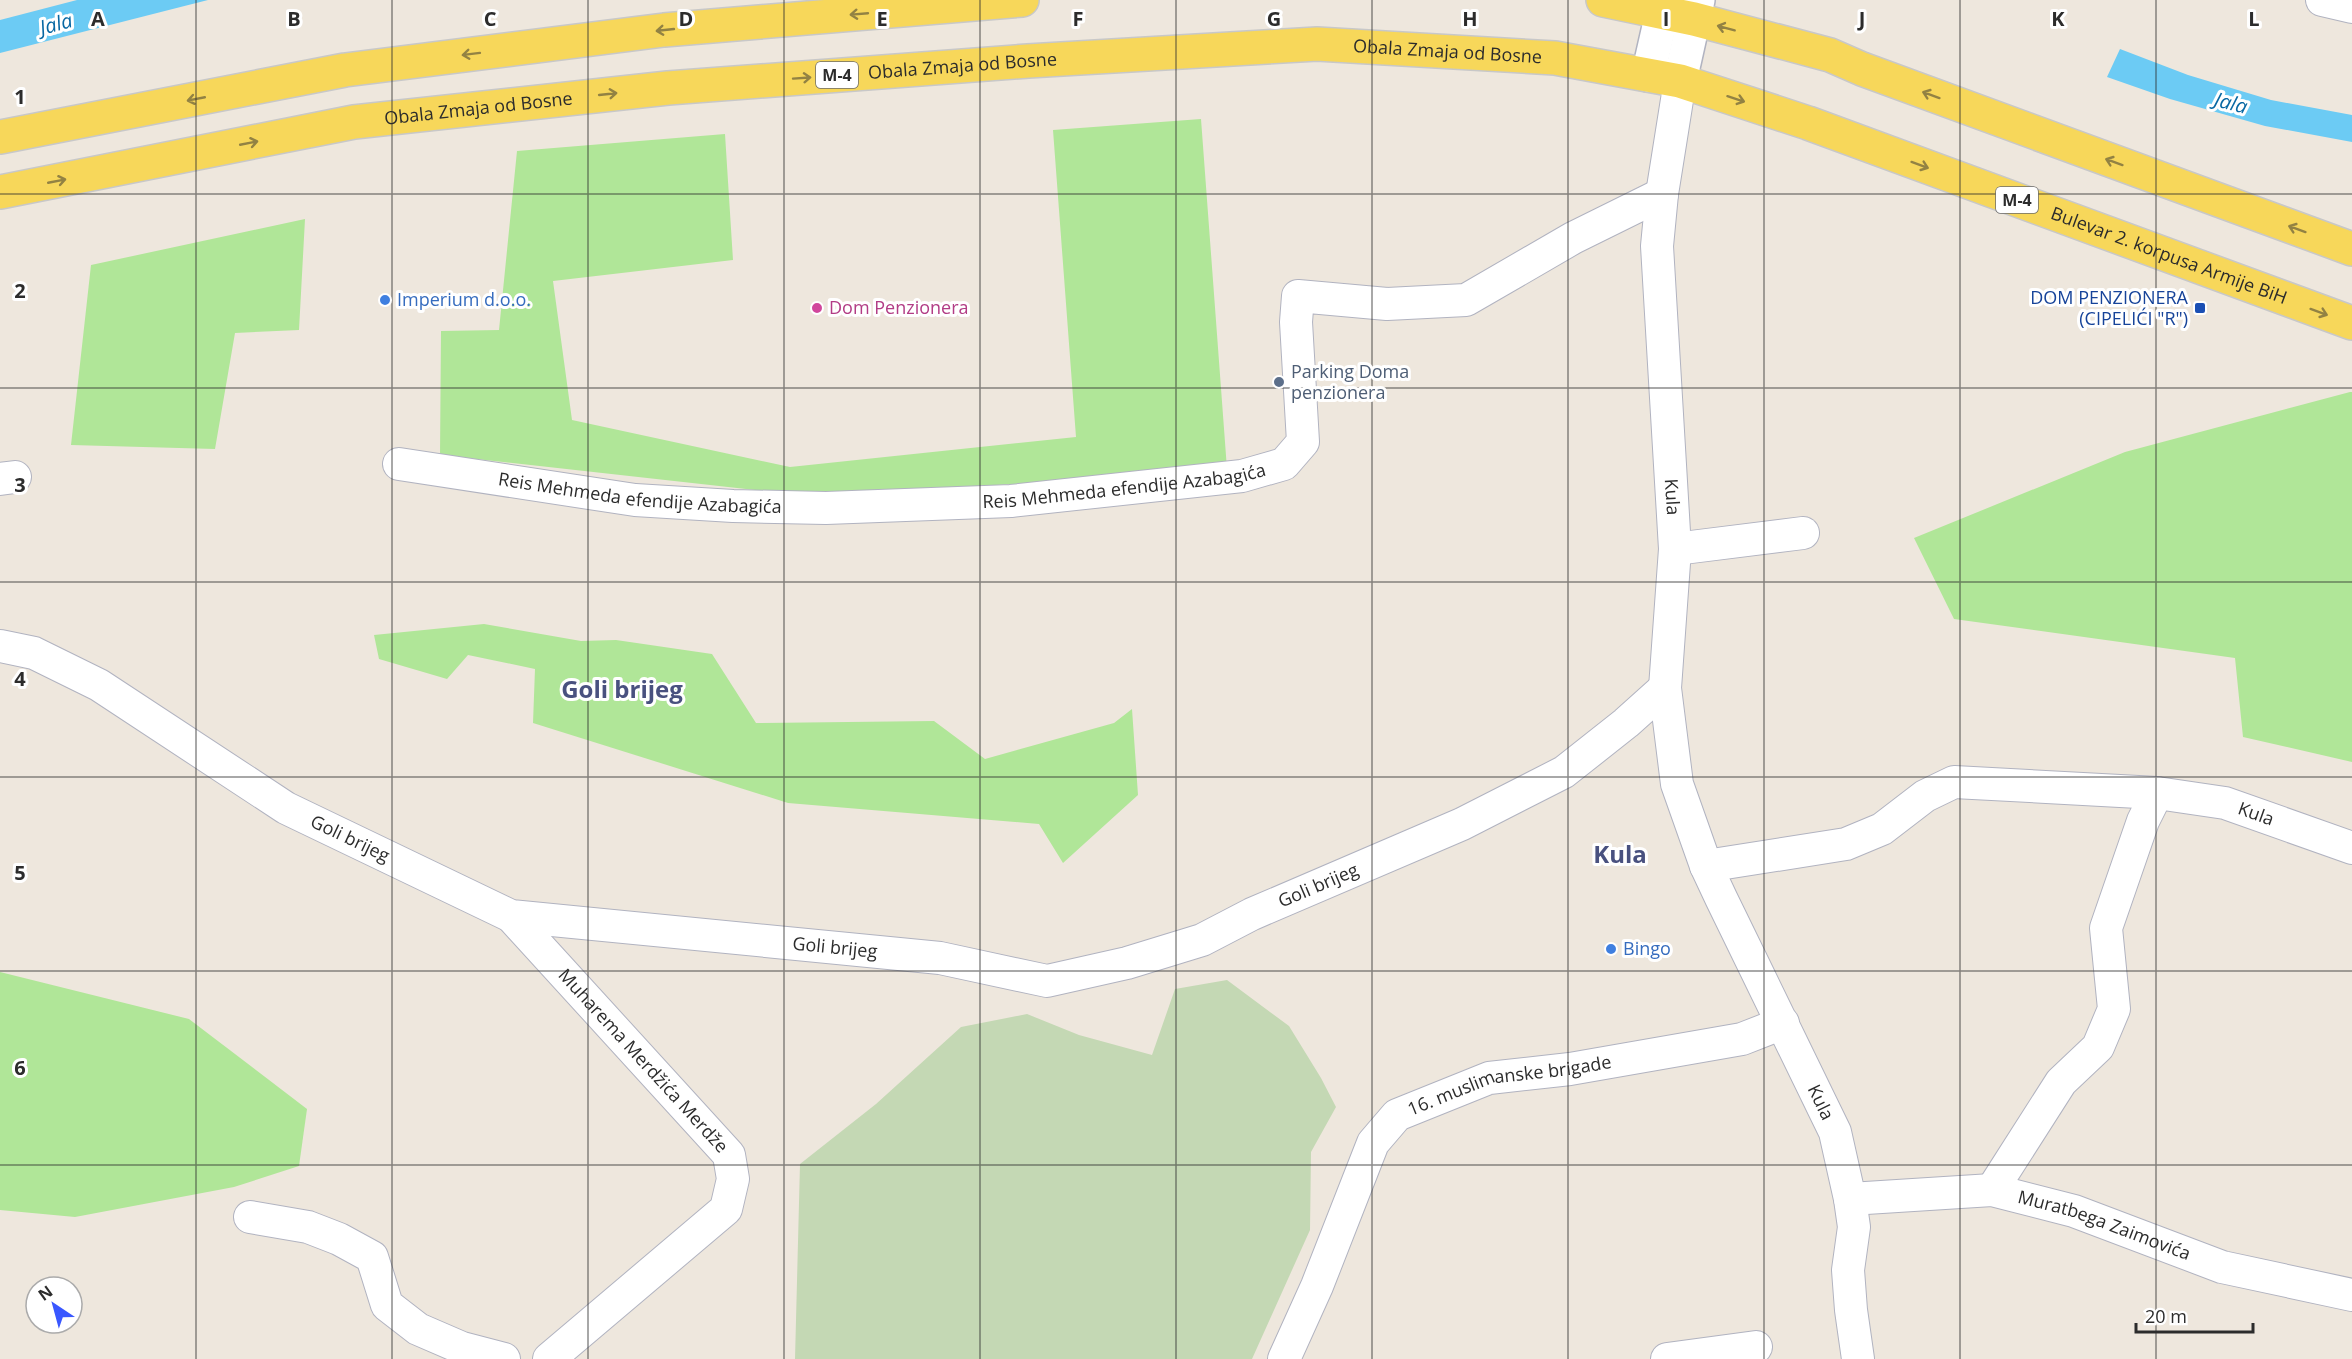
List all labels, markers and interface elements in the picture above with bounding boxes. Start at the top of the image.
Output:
text: A [91,5,105,32]
text: B [287,5,301,32]
text: C [484,5,497,32]
text: D [679,5,693,32]
text: E [876,5,888,32]
text: F [1073,5,1083,32]
text: G [1267,5,1281,32]
text: H [1462,5,1478,32]
text: I [1663,5,1669,32]
text: J [1857,5,1865,32]
text: K [2051,5,2065,32]
text: L [2248,5,2260,32]
water label: Jala [33,6,75,42]
one-way arrow [849,8,869,19]
one-way arrow [1717,22,1736,33]
one-way arrow [655,25,675,36]
street label: Obala Zmaja od Bosne [1352,33,1543,68]
street label: Obala Zmaja od Bosne [867,46,1058,84]
one-way arrow [462,49,482,60]
road number: M-4 [816,62,858,88]
one-way arrow [792,72,812,83]
text: 1 [14,83,26,110]
water label: Jala [2208,84,2251,120]
street label: Obala Zmaja od Bosne [383,85,574,130]
one-way arrow [1922,88,1941,99]
one-way arrow [598,89,618,100]
one-way arrow [187,94,206,105]
one-way arrow [1726,94,1745,105]
one-way arrow [238,137,258,148]
one-way arrow [2105,156,2124,167]
one-way arrow [1910,160,1928,171]
one-way arrow [47,175,67,186]
road number: M-4 [1996,187,2038,213]
street label: Bulevar 2. korpusa Armije BiH [2048,200,2291,309]
one-way arrow [2288,223,2307,234]
text: 2 [14,277,26,304]
place label: DOM PENZIONERA (CIPELIĆI "R") [2030,285,2189,330]
place label: Imperium d.o.o. [397,287,531,311]
marker: Imperium d.o.o. [378,293,392,307]
place label: Dom Penzionera [829,295,969,319]
marker: Dom Penzionera [810,301,824,315]
marker: DOM PENZIONERA (CIPELIĆI "R") [2193,301,2207,315]
one-way arrow [2310,307,2328,318]
place label: Parking Doma penzionera [1291,359,1409,404]
marker: Parking Doma penzionera [1272,375,1286,389]
street label: Reis Mehmeda efendije Azabagića [982,457,1268,513]
street label: Reis Mehmeda efendije Azabagića [497,466,782,518]
text: 3 [14,471,26,498]
street label: Kula [1660,478,1686,516]
text: 4 [14,665,26,692]
district label: Goli brijeg [561,672,683,705]
street label: Kula [2235,796,2278,830]
street label: Goli brijeg [307,809,394,867]
district label: Kula [1593,837,1647,870]
street label: Goli brijeg [1274,857,1362,912]
text: 5 [14,859,26,886]
street label: Goli brijeg [791,931,879,963]
place label: Bingo [1623,936,1671,960]
marker: Bingo [1604,942,1618,956]
street label: Muharema Merdžića Merdže [554,963,734,1157]
street label: 16. muslimanske brigade [1404,1049,1613,1121]
text: 6 [14,1054,26,1081]
street label: Kula [1803,1080,1840,1124]
street label: Muratbega Zaimovića [2016,1184,2194,1265]
north arrow [24,1275,84,1335]
text: N [33,1280,57,1306]
scale bar [2136,1296,2253,1334]
text: 20 m [2145,1304,2187,1328]

